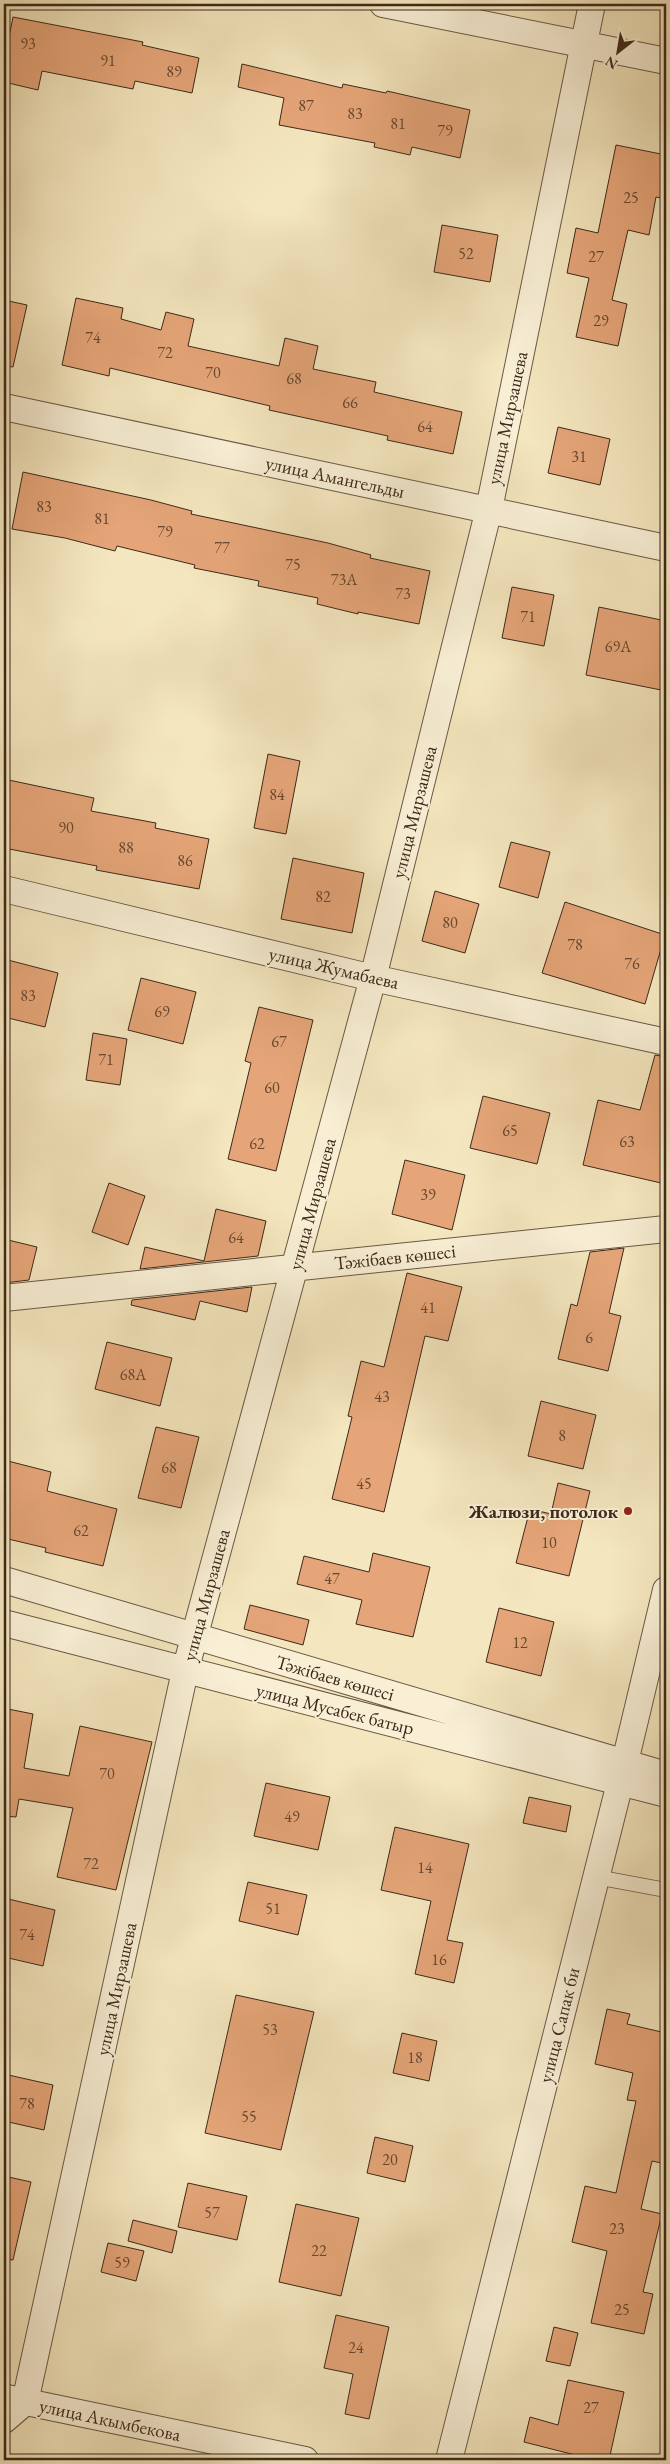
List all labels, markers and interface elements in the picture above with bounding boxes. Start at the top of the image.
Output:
north arrow [592,28,642,78]
house number: 93 [20,33,36,54]
house number: 91 [100,50,116,71]
text: N [601,52,621,74]
house number: 89 [166,61,182,82]
house number: 87 [298,95,314,116]
house number: 83 [347,103,363,124]
house number: 81 [390,113,406,134]
house number: 79 [437,120,453,141]
house number: 25 [623,187,639,208]
house number: 52 [458,243,474,264]
house number: 27 [588,246,604,267]
house number: 29 [593,310,609,331]
house number: 74 [85,327,101,348]
house number: 72 [157,342,173,363]
street label: улица Мирзашева [481,349,533,487]
house number: 70 [205,362,221,383]
house number: 68 [286,368,302,389]
house number: 66 [342,392,358,413]
house number: 64 [417,416,433,437]
house number: 31 [571,446,587,467]
street label: улица Амангельды [263,450,407,504]
house number: 83 [36,496,52,517]
house number: 81 [94,508,110,529]
house number: 79 [157,521,173,542]
house number: 77 [214,537,230,558]
house number: 75 [285,554,301,575]
house number: 73А [331,569,358,590]
house number: 73 [395,583,411,604]
house number: 71 [520,606,536,627]
house number: 69А [605,636,632,657]
street label: улица Мирзашева [385,743,443,881]
house number: 84 [269,784,285,805]
house number: 90 [58,817,74,838]
house number: 88 [118,837,134,858]
house number: 86 [177,850,193,871]
house number: 82 [315,886,331,907]
house number: 80 [442,912,458,933]
house number: 78 [567,934,583,955]
street label: улица Жумабаева [266,941,402,995]
house number: 76 [624,953,640,974]
house number: 83 [20,985,36,1006]
house number: 69 [154,1001,170,1022]
house number: 67 [271,1031,287,1052]
house number: 71 [98,1049,114,1070]
house number: 60 [264,1077,280,1098]
house number: 65 [502,1120,518,1141]
house number: 63 [619,1131,635,1152]
house number: 62 [249,1133,265,1154]
street label: улица Мирзашева [282,1135,342,1273]
house number: 39 [420,1184,436,1205]
house number: 64 [228,1227,244,1248]
street label: Тәжібаев көшесі [333,1238,457,1276]
house number: 41 [420,1297,436,1318]
house number: 6 [585,1327,593,1348]
house number: 68А [120,1364,147,1385]
house number: 43 [374,1386,390,1407]
house number: 8 [558,1425,566,1446]
house number: 68 [161,1457,177,1478]
house number: 45 [356,1473,372,1494]
place label: Жалюзи, потолок [468,1499,618,1524]
marker: Жалюзи, потолок [622,1505,634,1517]
house number: 62 [73,1520,89,1541]
street label: улица Мирзашева [176,1526,236,1664]
house number: 10 [541,1532,557,1553]
house number: 47 [324,1568,340,1589]
house number: 12 [512,1632,528,1653]
street label: Тәжібаев көшесі [273,1649,397,1707]
street label: улица Мусабек батыр [253,1677,417,1741]
house number: 70 [99,1763,115,1784]
house number: 49 [284,1806,300,1827]
house number: 72 [83,1853,99,1874]
house number: 14 [417,1857,433,1878]
house number: 51 [265,1898,281,1919]
street label: улица Мирзашева [90,1920,142,2058]
house number: 74 [19,1924,35,1945]
house number: 16 [431,1949,447,1970]
street label: улица Сапак би [533,1965,585,2085]
house number: 53 [262,2019,278,2040]
house number: 18 [407,2047,423,2068]
house number: 78 [19,2093,35,2114]
house number: 55 [241,2106,257,2127]
house number: 20 [382,2149,398,2170]
house number: 57 [204,2202,220,2223]
house number: 23 [609,2218,625,2239]
house number: 22 [311,2240,327,2261]
house number: 59 [114,2252,130,2273]
house number: 25 [614,2299,630,2320]
house number: 24 [348,2337,364,2358]
street label: улица Акымбекова [37,2393,183,2447]
house number: 27 [583,2397,599,2418]

